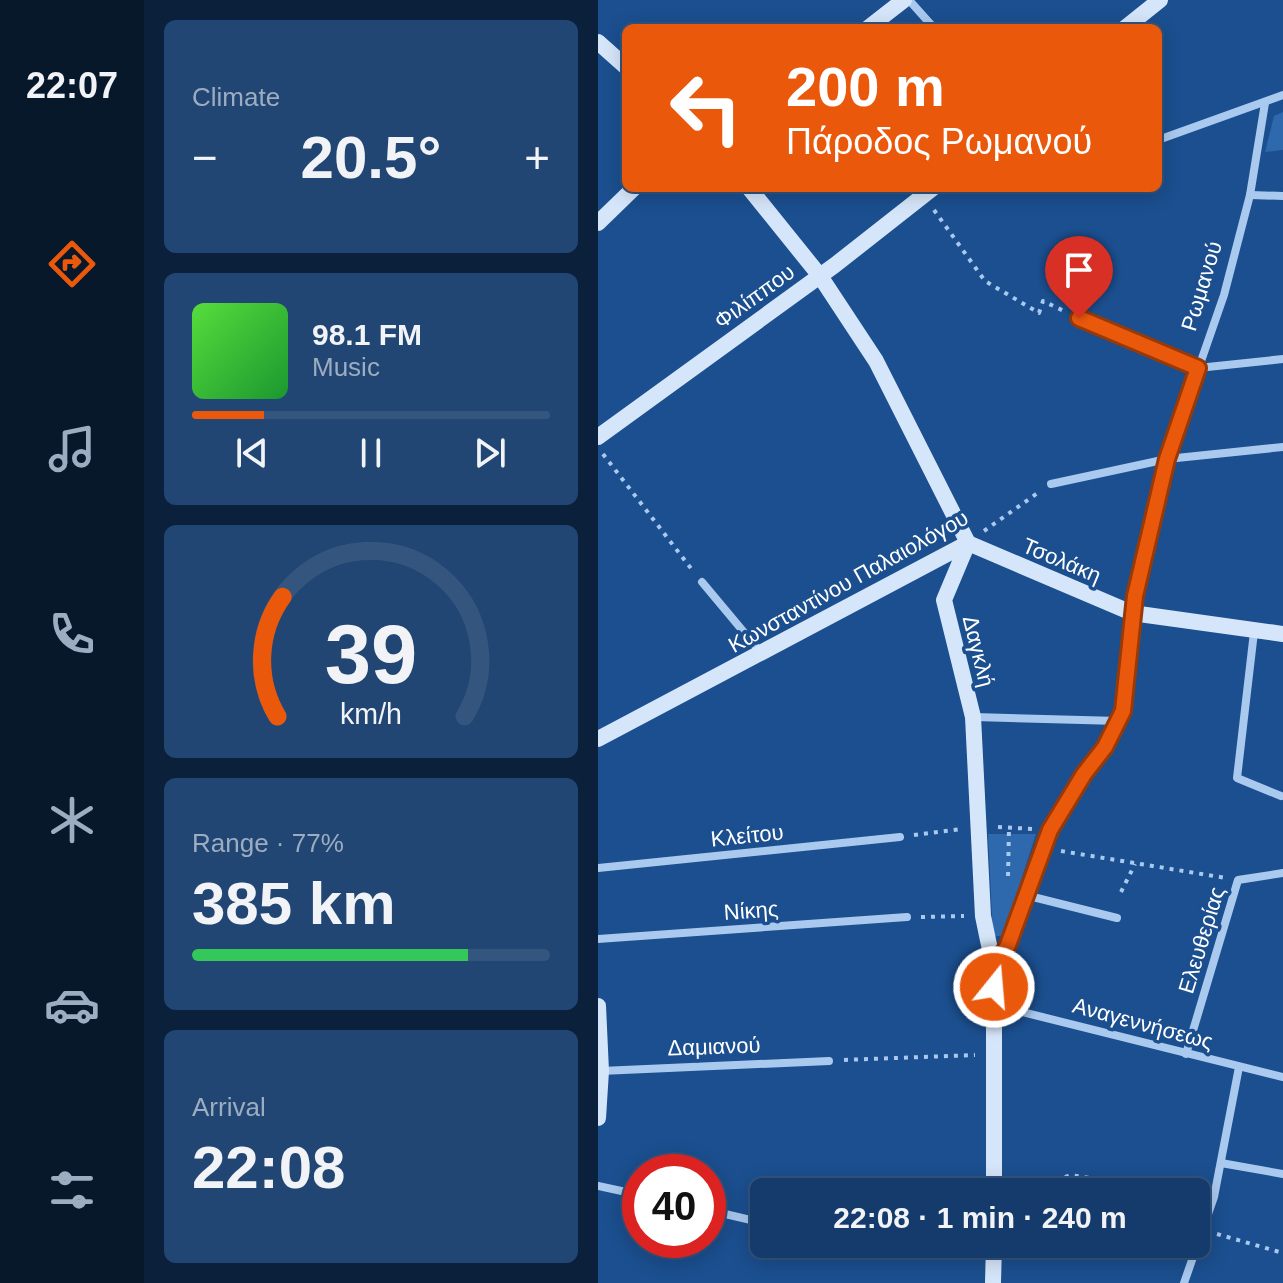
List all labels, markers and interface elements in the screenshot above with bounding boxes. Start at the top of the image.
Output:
text: 200 m [786,55,945,118]
icon: left [654,56,758,160]
text: 22:07 [26,65,118,106]
text: Climate [192,82,280,112]
text: Πάροδος Ρωμανού [786,121,1092,162]
text: 20.5° [301,124,441,191]
text: − [192,133,218,182]
text: + [524,133,550,182]
icon: directions [44,236,100,292]
pin [1045,236,1113,318]
street label: Ρωμανού [1176,238,1227,334]
icon: arrive [1057,248,1101,292]
street label: Φιλίππου [709,259,799,334]
text: 98.1 FM [312,318,422,351]
text: Music [312,352,380,382]
icon: music [44,421,100,477]
icon: previous [230,431,274,475]
icon: pause [349,431,393,475]
icon: next [468,431,512,475]
street label: Κωνσταντίνου Παλαιολόγου [724,505,972,658]
street label: Τσολάκη [1019,533,1105,588]
icon: phone [44,606,100,662]
text: 39 [325,608,417,701]
street label: Δαγκλή [958,613,999,689]
text: km/h [340,699,402,731]
icon: climate [44,792,100,848]
street label: Κλείτου [709,819,785,852]
text: Range · 77% [192,828,344,858]
text: 385 km [192,870,396,937]
street label: Ελευθερίας [1173,884,1230,997]
street label: Νίκης [723,896,779,925]
position arrow [952,945,1036,1029]
icon: car [44,977,100,1033]
street label: Αναγεννήσεως [1070,993,1216,1054]
street label: Δαμιανού [667,1032,761,1061]
text: Arrival [192,1092,266,1122]
text: 22:08 [192,1134,345,1201]
speed limit sign: 40 [622,1154,726,1258]
icon: filters [44,1162,100,1218]
text: 22:08 · 1 min · 240 m [833,1201,1127,1234]

